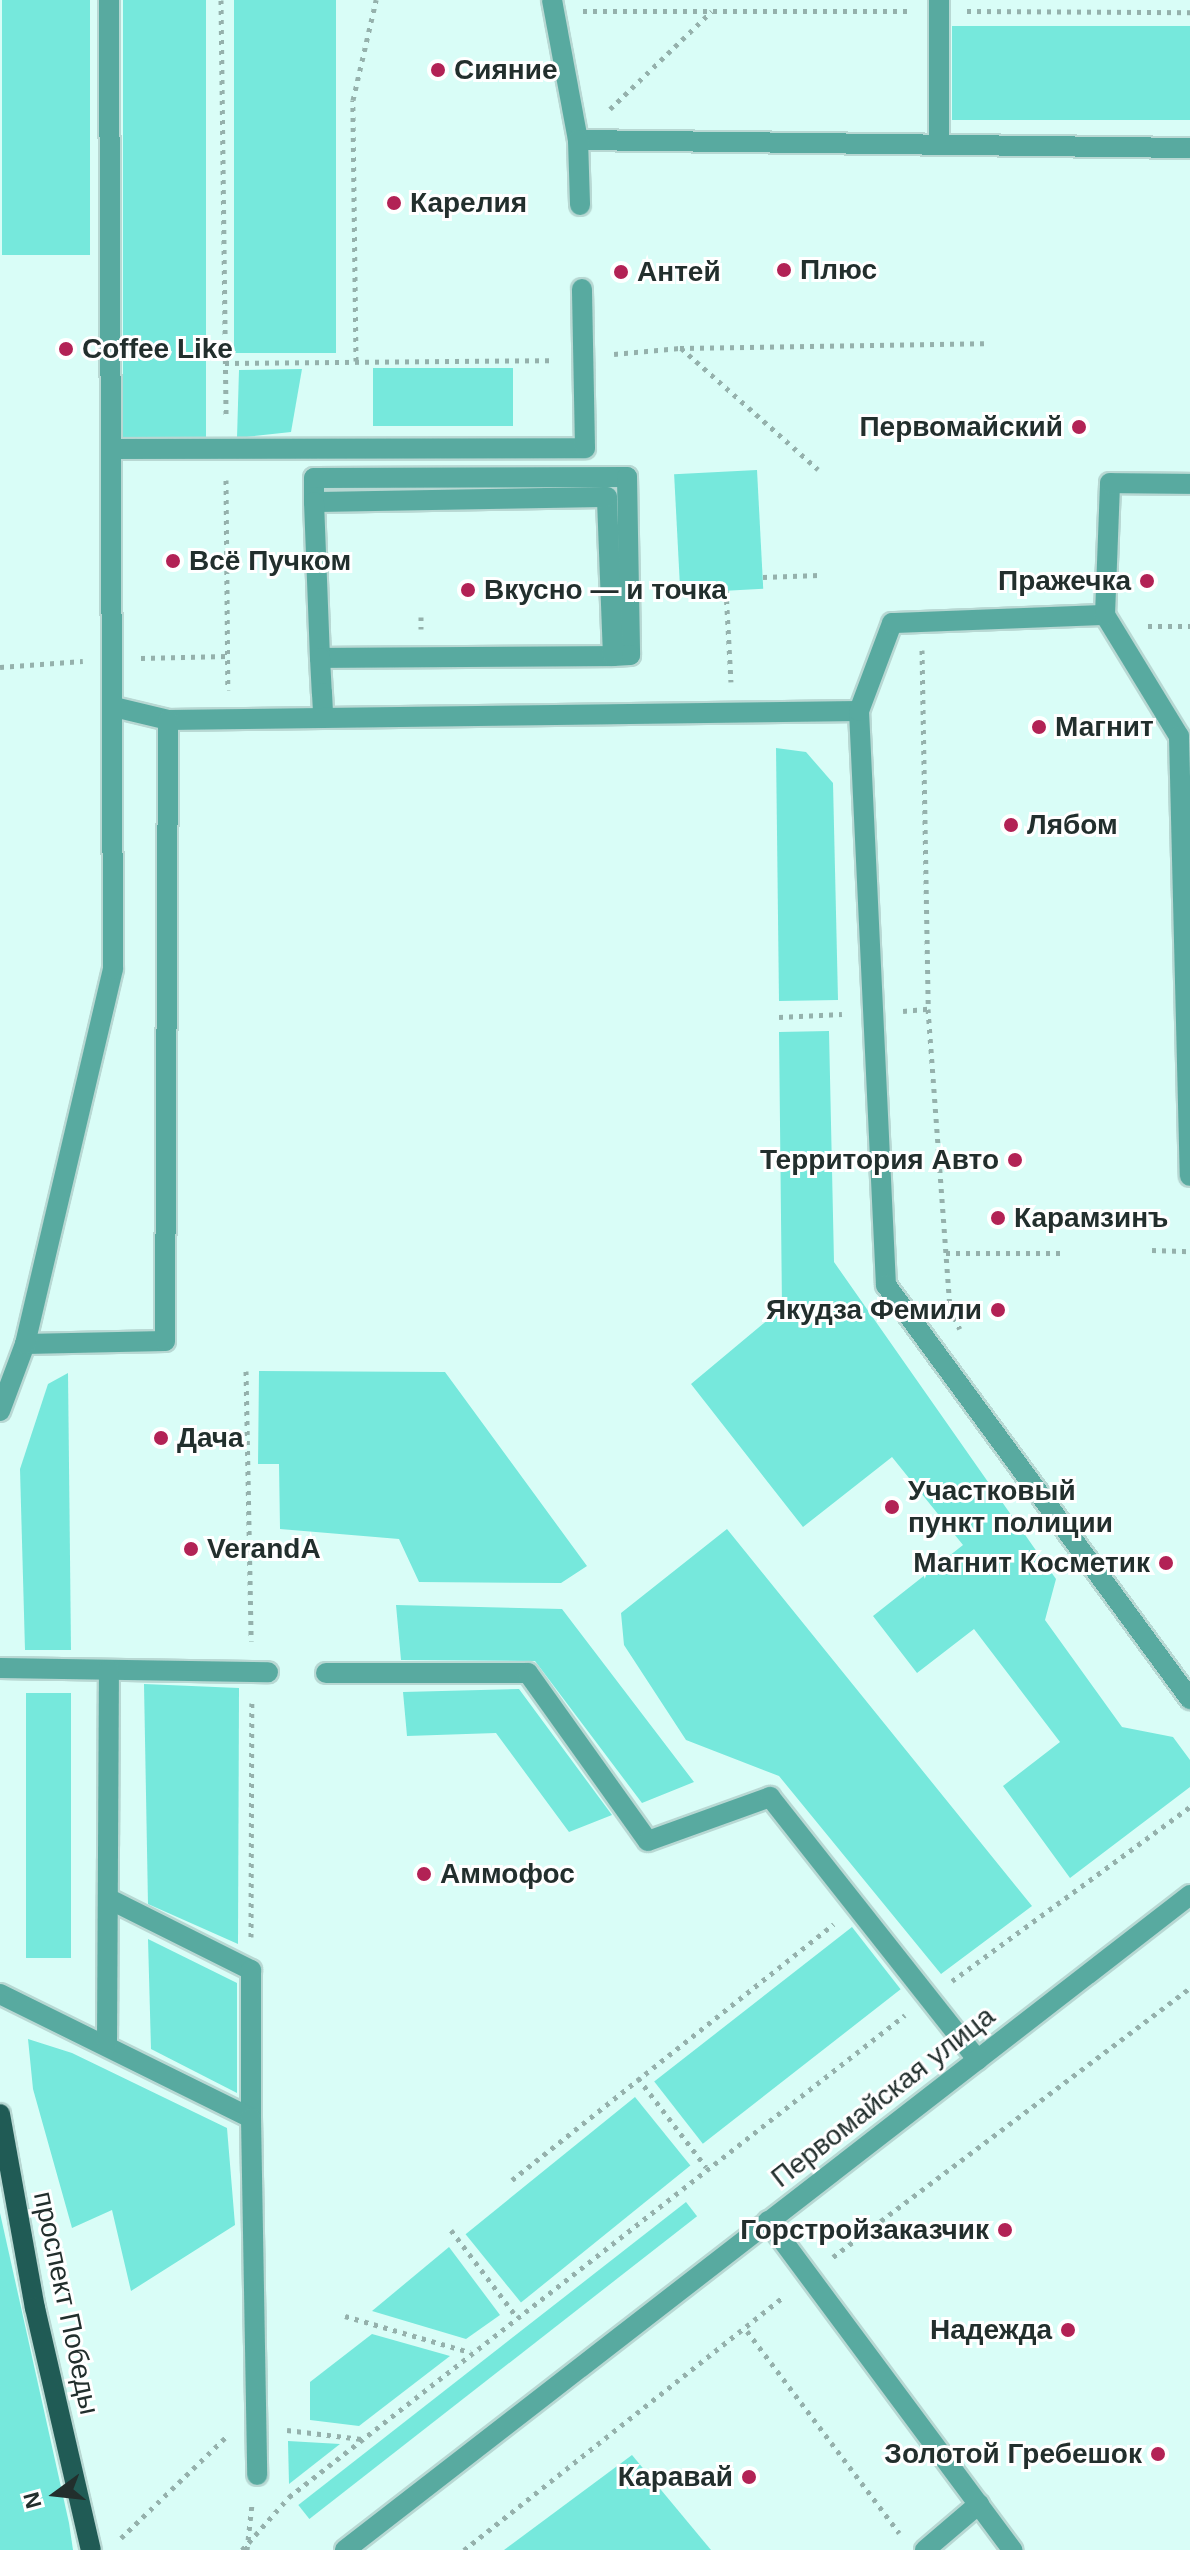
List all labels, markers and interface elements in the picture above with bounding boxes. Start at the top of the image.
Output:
place label: Сияние [454,53,557,87]
marker: Сияние [429,61,447,79]
place label: Карелия [410,186,527,220]
marker: Карелия [385,194,403,212]
place label: Плюс [800,253,877,287]
place label: Антей [637,255,721,289]
marker: Плюс [775,261,793,279]
marker: Антей [612,263,630,281]
place label: Coffee Like [82,332,233,366]
marker: Coffee Like [57,340,75,358]
place label: Первомайский [859,410,1063,444]
marker: Первомайский [1070,418,1088,436]
place label: Всё Пучком [189,544,351,578]
marker: Всё Пучком [164,552,182,570]
place label: Пражечка [998,564,1131,598]
marker: Пражечка [1138,572,1156,590]
place label: Вкусно — и точка [484,573,727,607]
marker: Вкусно — и точка [459,581,477,599]
place label: Магнит [1055,710,1154,744]
marker: Магнит [1030,718,1048,736]
place label: Лябом [1027,808,1118,842]
marker: Лябом [1002,816,1020,834]
place label: Территория Авто [760,1143,999,1177]
marker: Территория Авто [1006,1151,1024,1169]
place label: Карамзинъ [1014,1201,1168,1235]
marker: Карамзинъ [989,1209,1007,1227]
place label: Якудза Фемили [766,1293,982,1327]
marker: Якудза Фемили [989,1301,1007,1319]
place label: Дача [177,1421,244,1455]
marker: Дача [152,1429,170,1447]
place label: Участковый пункт полиции [908,1474,1113,1540]
marker: Участковый пункт полиции [883,1498,901,1516]
place label: VerandA [207,1532,321,1566]
marker: VerandA [182,1540,200,1558]
place label: Магнит Косметик [913,1546,1150,1580]
marker: Магнит Косметик [1157,1554,1175,1572]
place label: Аммофос [440,1857,575,1891]
marker: Аммофос [415,1865,433,1883]
street label: Первомайская улица [765,1999,1001,2195]
street label: проспект Победы [26,2188,106,2418]
place label: Горстройзаказчик [740,2213,989,2247]
marker: Горстройзаказчик [996,2221,1014,2239]
place label: Надежда [930,2313,1052,2347]
marker: Надежда [1059,2321,1077,2339]
place label: Золотой Гребешок [884,2437,1142,2471]
marker: Золотой Гребешок [1149,2445,1167,2463]
north arrow [16,2454,96,2534]
place label: Каравай [618,2460,733,2494]
marker: Каравай [740,2468,758,2486]
text: N [18,2489,46,2511]

